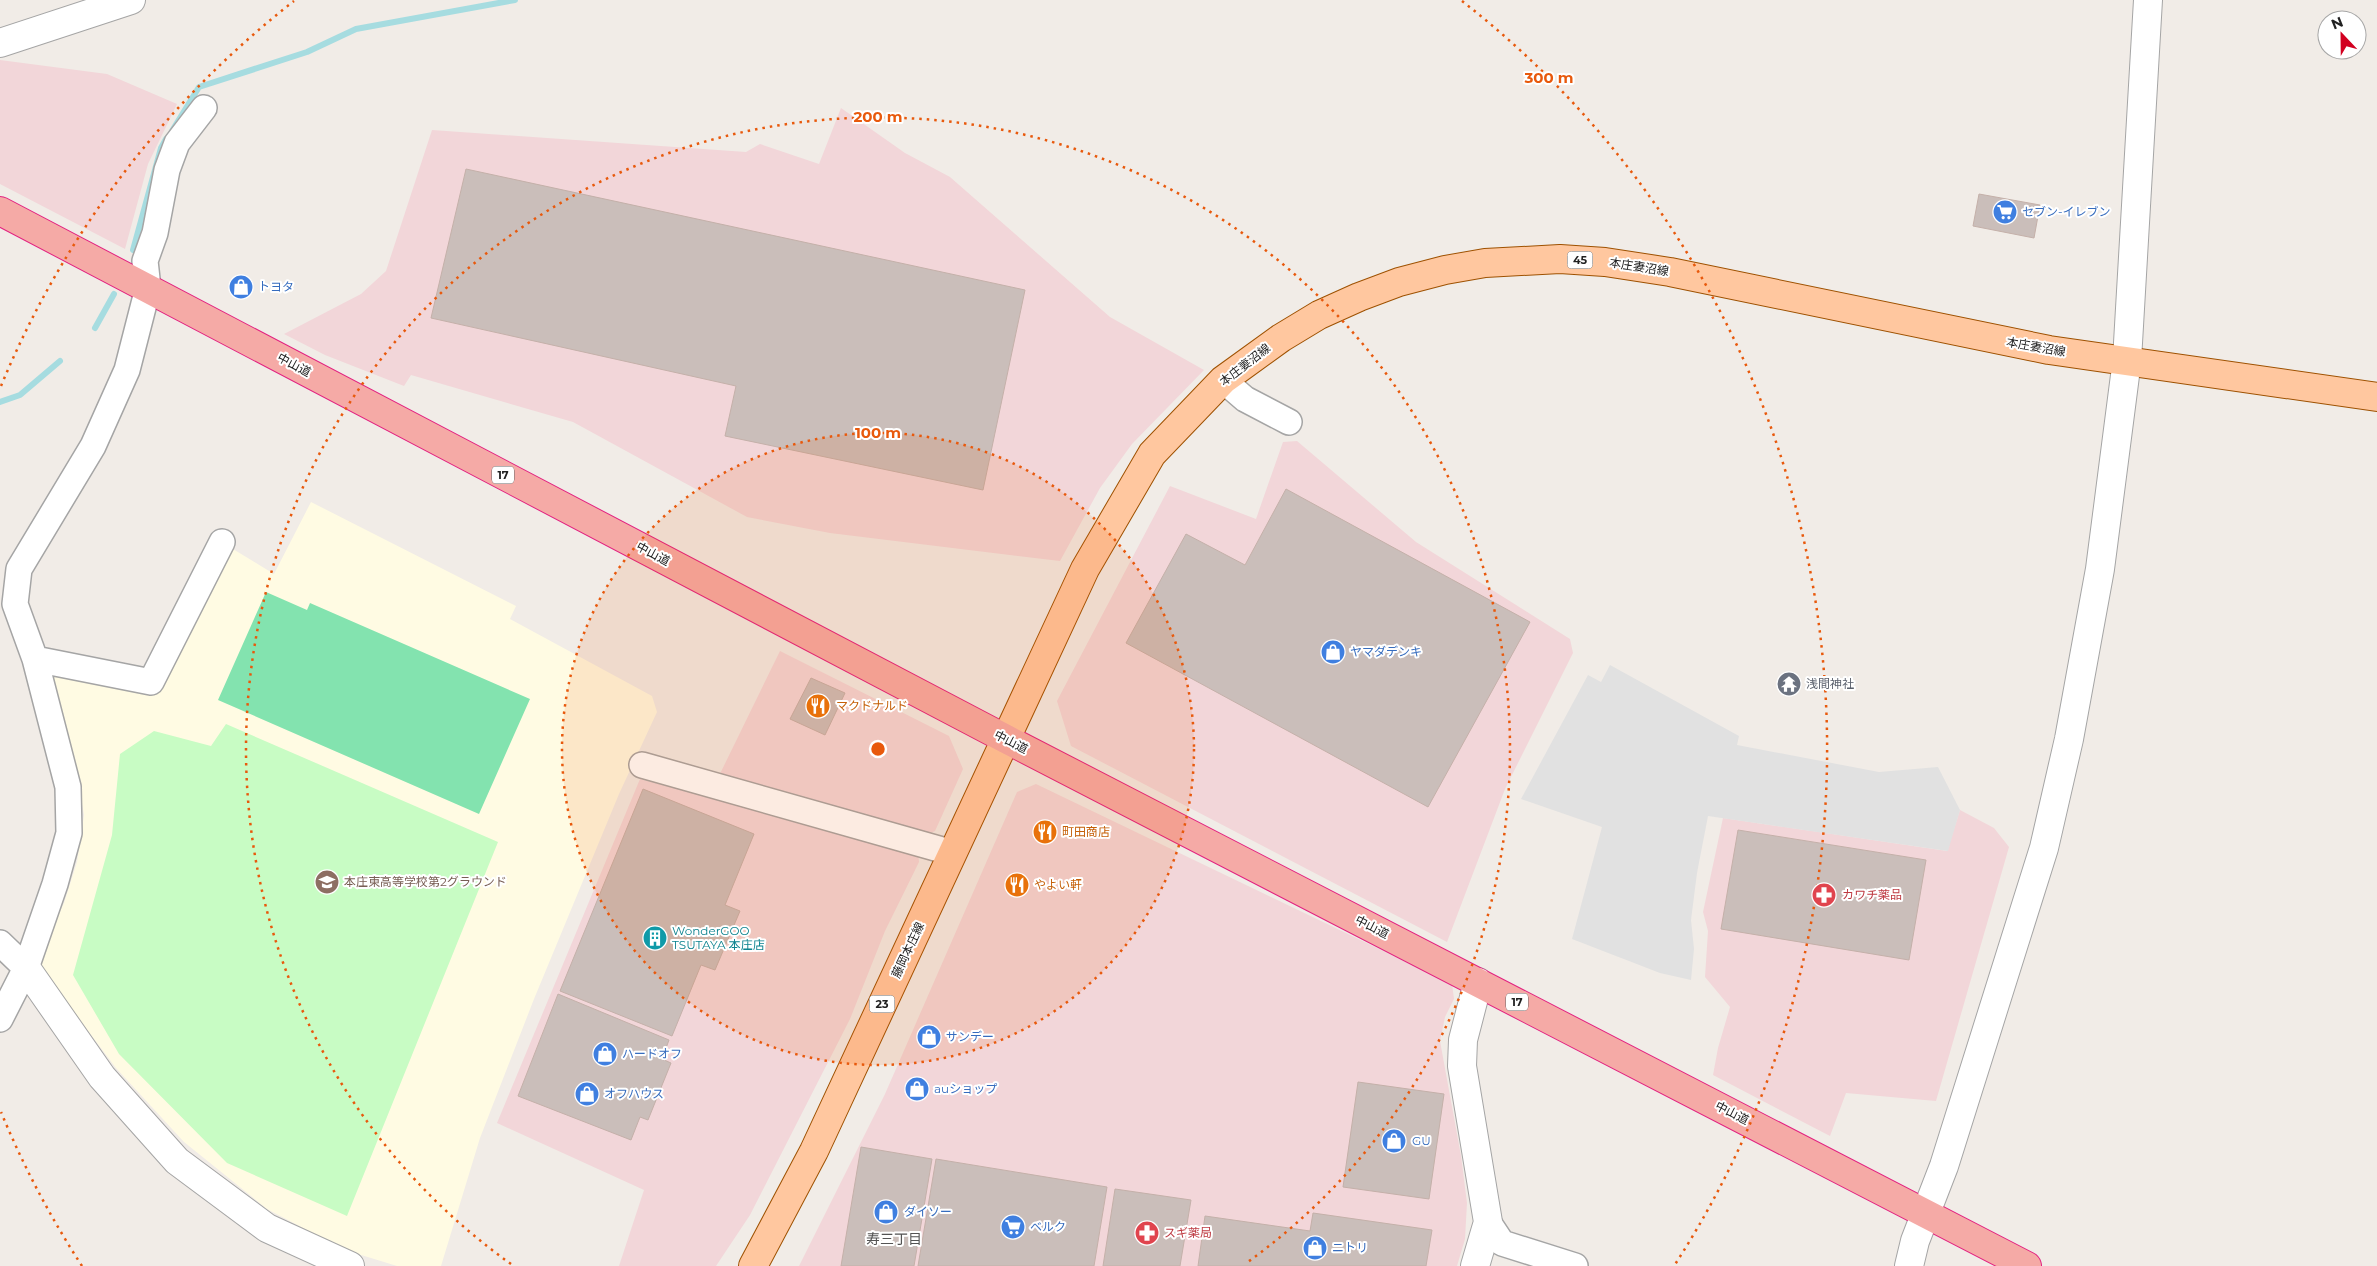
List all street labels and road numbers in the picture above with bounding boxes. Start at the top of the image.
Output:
road number: 45 [1568,252,1592,268]
street label: 本庄妻沼線 [1608,254,1670,279]
street label: 本庄妻沼線 [2005,334,2067,359]
street label: 本庄妻沼線 [1216,340,1273,389]
street label: 中山道 [275,349,314,380]
road number: 17 [492,466,514,484]
street label: 中山道 [634,538,673,569]
street label: 中山道 [992,727,1031,756]
street label: 中山道 [1353,912,1392,941]
street label: 藤岡本庄線 [888,919,927,980]
road number: 17 [1506,994,1528,1010]
road number: 23 [870,996,894,1012]
street label: 中山道 [1713,1098,1752,1127]

